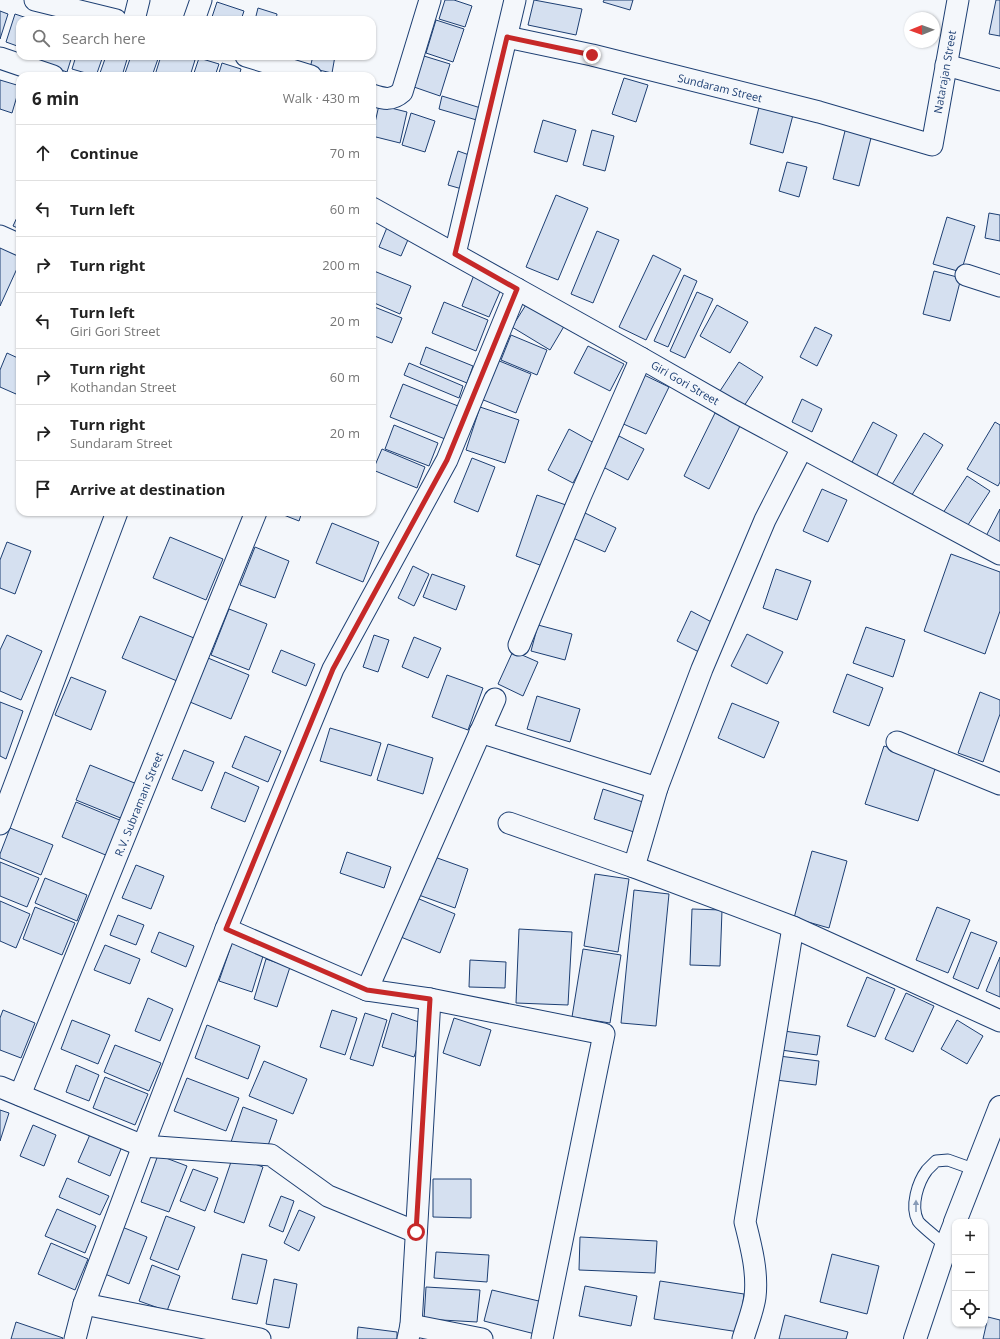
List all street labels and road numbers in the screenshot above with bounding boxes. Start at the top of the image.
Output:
street label: Natarajan Street [930,29,959,115]
street label: Sundaram Street [676,70,764,105]
street label: Giri Gori Street [648,357,722,408]
street label: R.V. Subramani Street [111,749,166,858]

